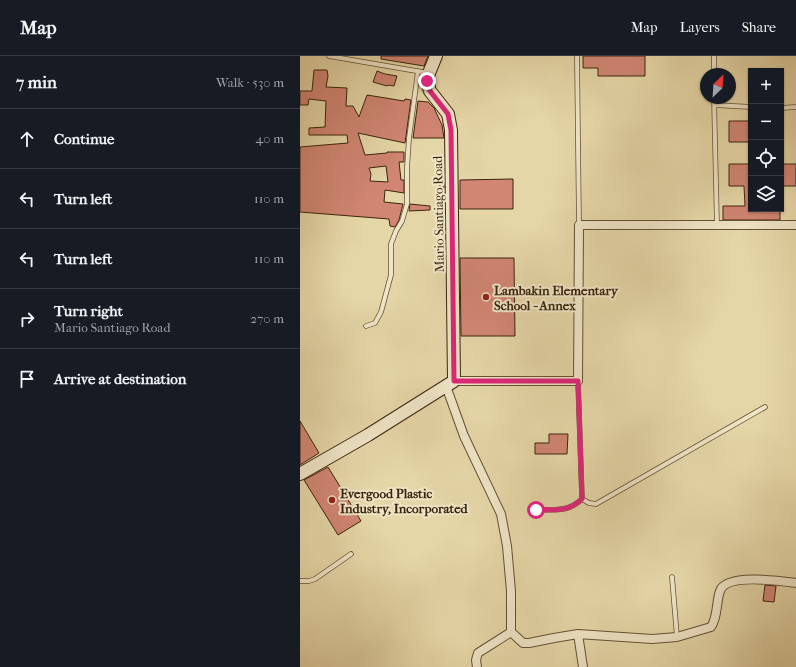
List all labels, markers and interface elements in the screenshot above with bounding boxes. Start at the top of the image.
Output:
text: Map [20,17,56,39]
text: Map [631,19,658,36]
text: Layers [680,19,720,36]
text: Share [742,19,776,36]
north arrow [700,68,736,104]
map controls [748,68,784,212]
button: + [748,68,784,104]
text: 7 min [16,72,57,92]
route end [418,72,436,90]
text: Walk · 530 m [216,75,284,90]
button: − [748,104,784,140]
icon: ahead [16,128,38,150]
text: Continue [54,130,114,148]
text: 40 m [256,131,284,146]
button: locate [748,140,784,176]
street label: Mario Santiago Road [430,155,447,272]
button: layers [748,176,784,212]
icon: left [16,188,38,210]
text: Turn left [54,190,112,208]
text: 110 m [254,191,284,206]
icon: left [16,248,38,270]
text: Turn left [54,250,112,268]
text: 110 m [254,251,284,266]
place label: Lambakin Elementary School - Annex [494,283,619,313]
marker: Lambakin Elementary School - Annex [481,292,491,302]
text: Turn right [54,302,123,320]
icon: right [16,308,38,330]
text: 270 m [250,311,284,326]
text: Mario Santiago Road [54,320,170,335]
icon: arrive [16,368,38,390]
text: Arrive at destination [54,370,186,388]
place label: Evergood Plastic Industry, Incorporated [340,486,469,517]
marker: Evergood Plastic Industry, Incorporated [327,495,337,505]
route start [527,501,545,519]

